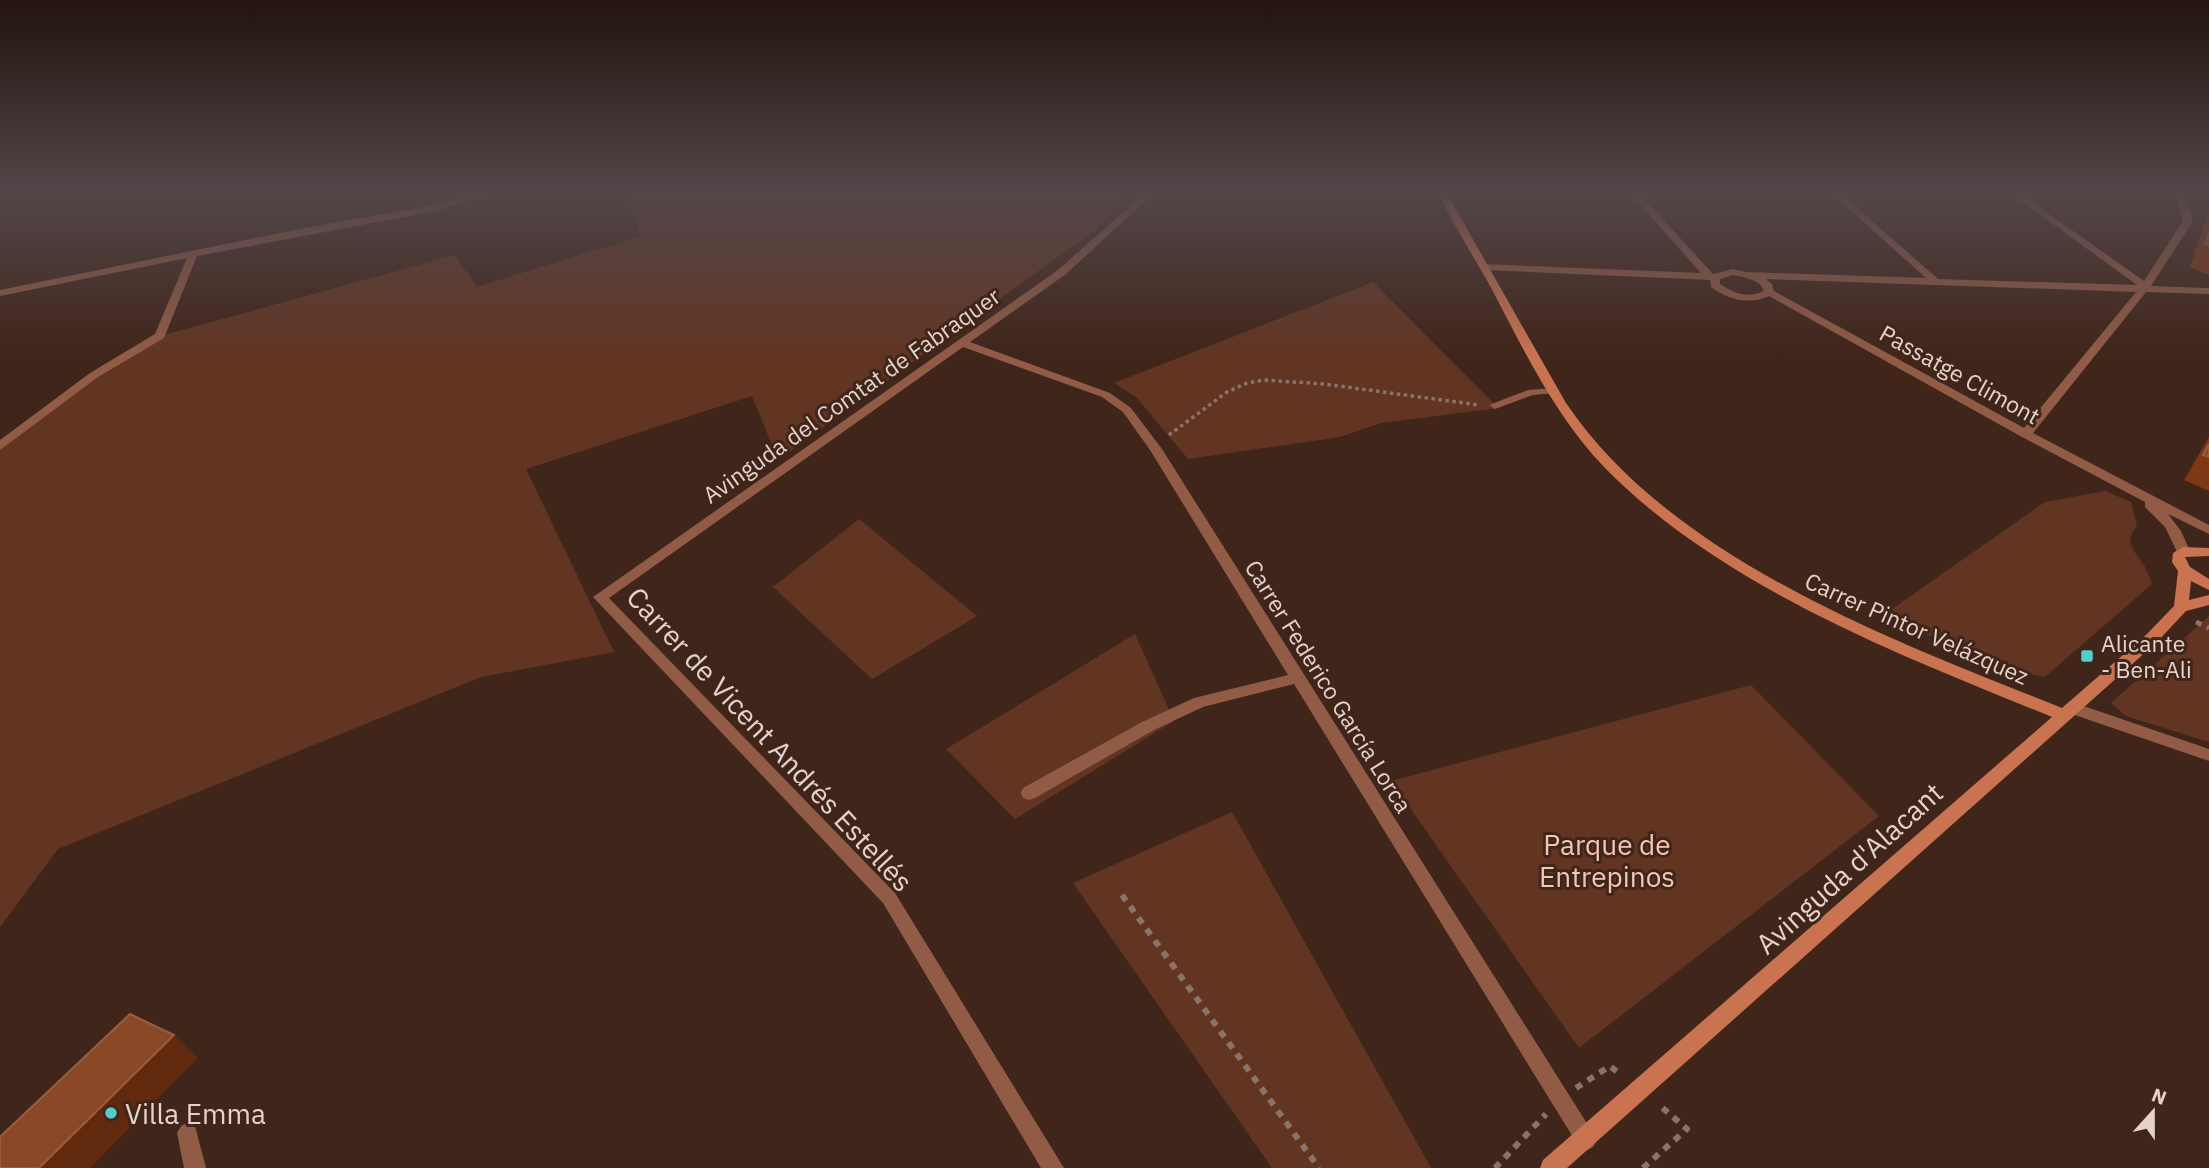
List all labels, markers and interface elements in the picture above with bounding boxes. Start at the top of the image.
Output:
street label: Avinguda del Comtat de Fabraquer [696,280,1006,509]
street label: Passatge Climont [1875,318,2045,430]
street label: Carrer Federico García Lorca [1239,554,1419,818]
street label: Carrer Pintor Velázquez [1800,565,2034,691]
street label: Carrer de Vicent Andrés Estellés [619,579,921,899]
place label: Alicante - Ben-Ali [2101,628,2192,684]
marker: Alicante - Ben-Ali [2079,648,2095,664]
street label: Avinguda d'Alacant [1748,774,1950,962]
park label: Parque de Entrepinos [1539,826,1675,895]
north arrow [2118,1077,2188,1147]
text: N [2148,1082,2170,1110]
place label: Villa Emma [125,1095,266,1132]
marker: Villa Emma [103,1105,119,1121]

